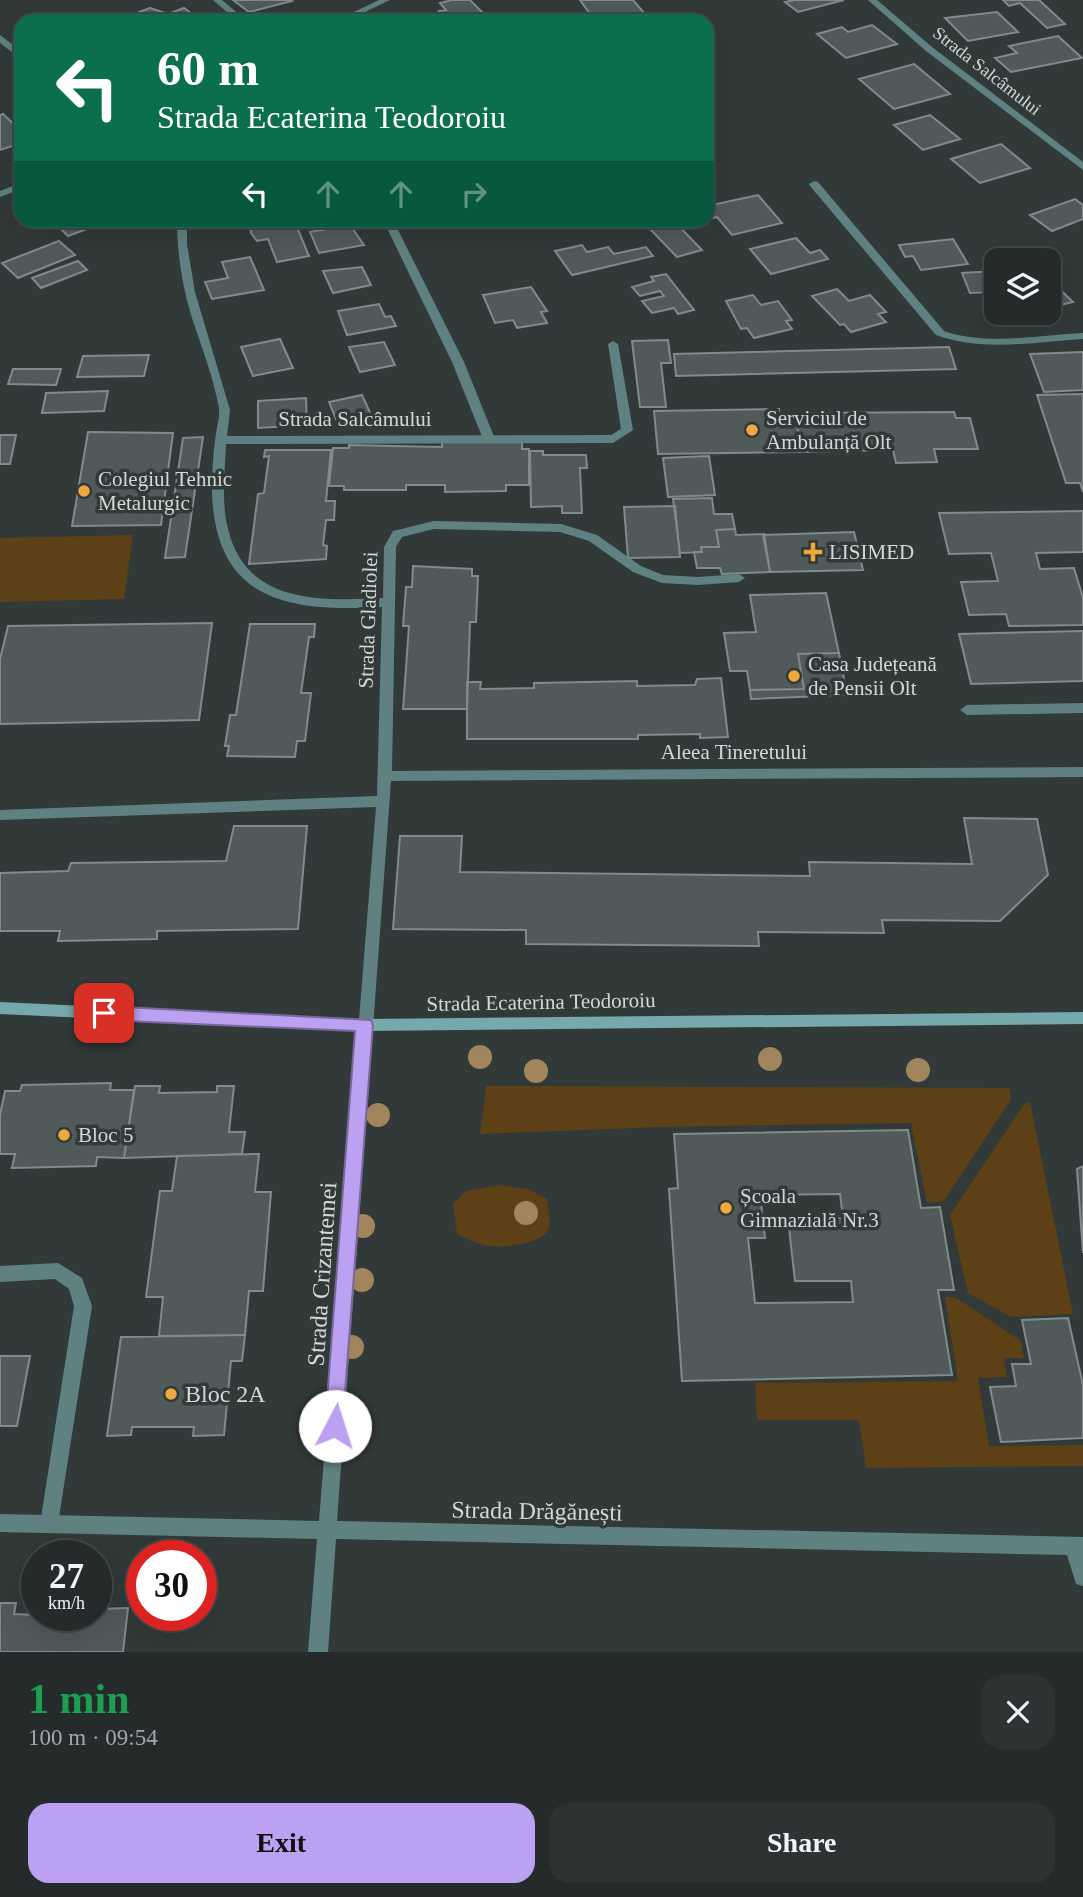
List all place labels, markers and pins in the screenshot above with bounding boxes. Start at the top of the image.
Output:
place label: Serviciul de Ambulanță Olt [766,406,892,454]
marker: Serviciul de Ambulanță Olt [744,422,760,438]
place label: Colegiul Tehnic Metalurgic [98,467,232,515]
marker: Colegiul Tehnic Metalurgic [76,483,92,499]
place label: LISIMED [829,540,914,564]
marker: LISIMED [803,542,823,562]
place label: Casa Județeană de Pensii Olt [808,652,938,700]
marker: Casa Județeană de Pensii Olt [786,668,802,684]
pin [74,983,134,1043]
place label: Bloc 5 [78,1123,133,1147]
marker: Bloc 5 [56,1127,72,1143]
place label: Școala Gimnazială Nr.3 [740,1184,879,1232]
marker: Școala Gimnazială Nr.3 [718,1200,734,1216]
place label: Bloc 2A [185,1381,266,1407]
marker: Bloc 2A [163,1386,179,1402]

